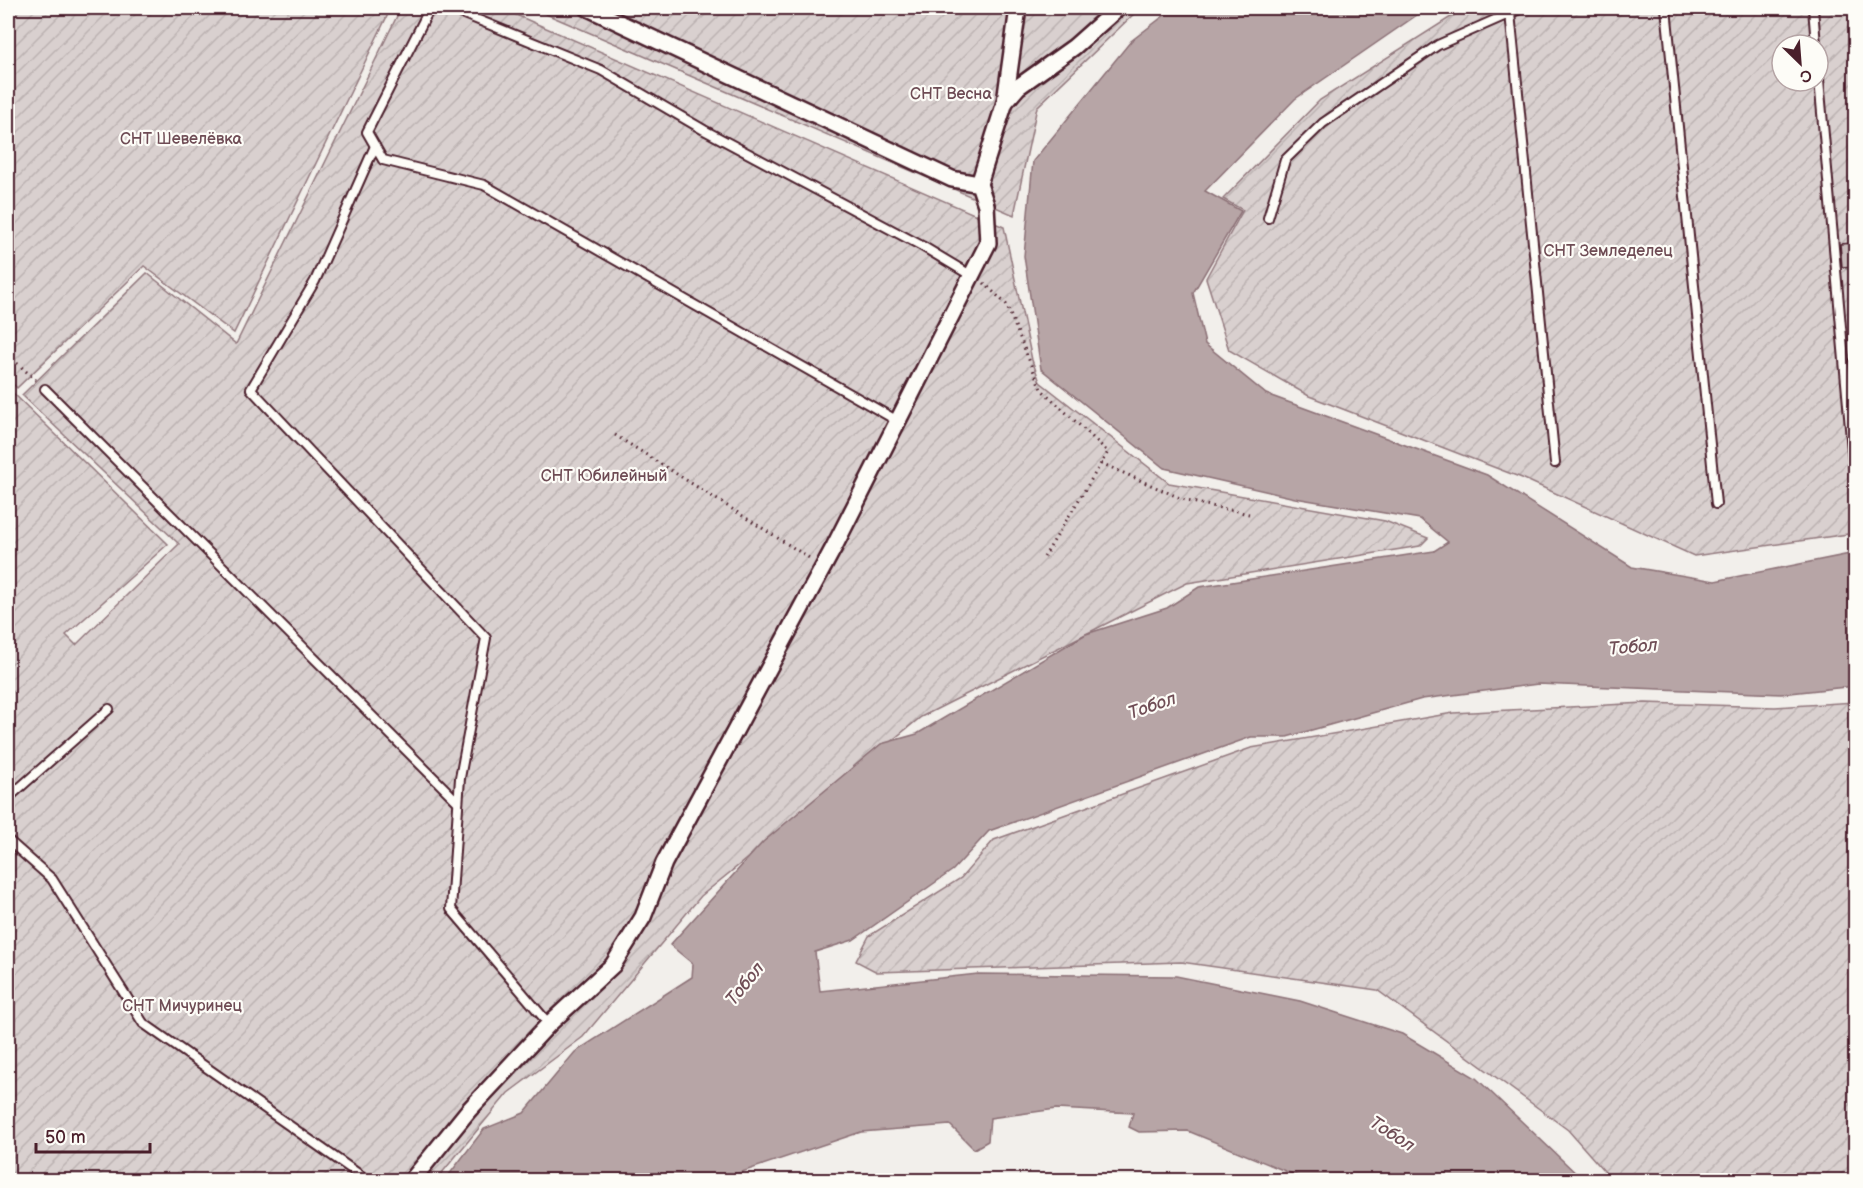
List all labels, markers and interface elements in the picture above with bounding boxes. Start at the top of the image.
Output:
north arrow [1770,33,1830,93]
text: С [1797,64,1815,86]
park label: СНТ Весна [910,85,992,104]
park label: СНТ Шевелёвка [120,130,243,149]
park label: СНТ Земледелец [1543,242,1673,261]
park label: СНТ Юбилейный [541,467,667,486]
water label: Тобол [1607,634,1659,660]
water label: Тобол [1125,688,1179,724]
water label: Тобол [721,958,769,1010]
park label: СНТ Мичуринец [122,997,242,1016]
water label: Тобол [1366,1112,1419,1157]
scale bar [36,1116,150,1154]
text: 50 m [45,1127,86,1148]

